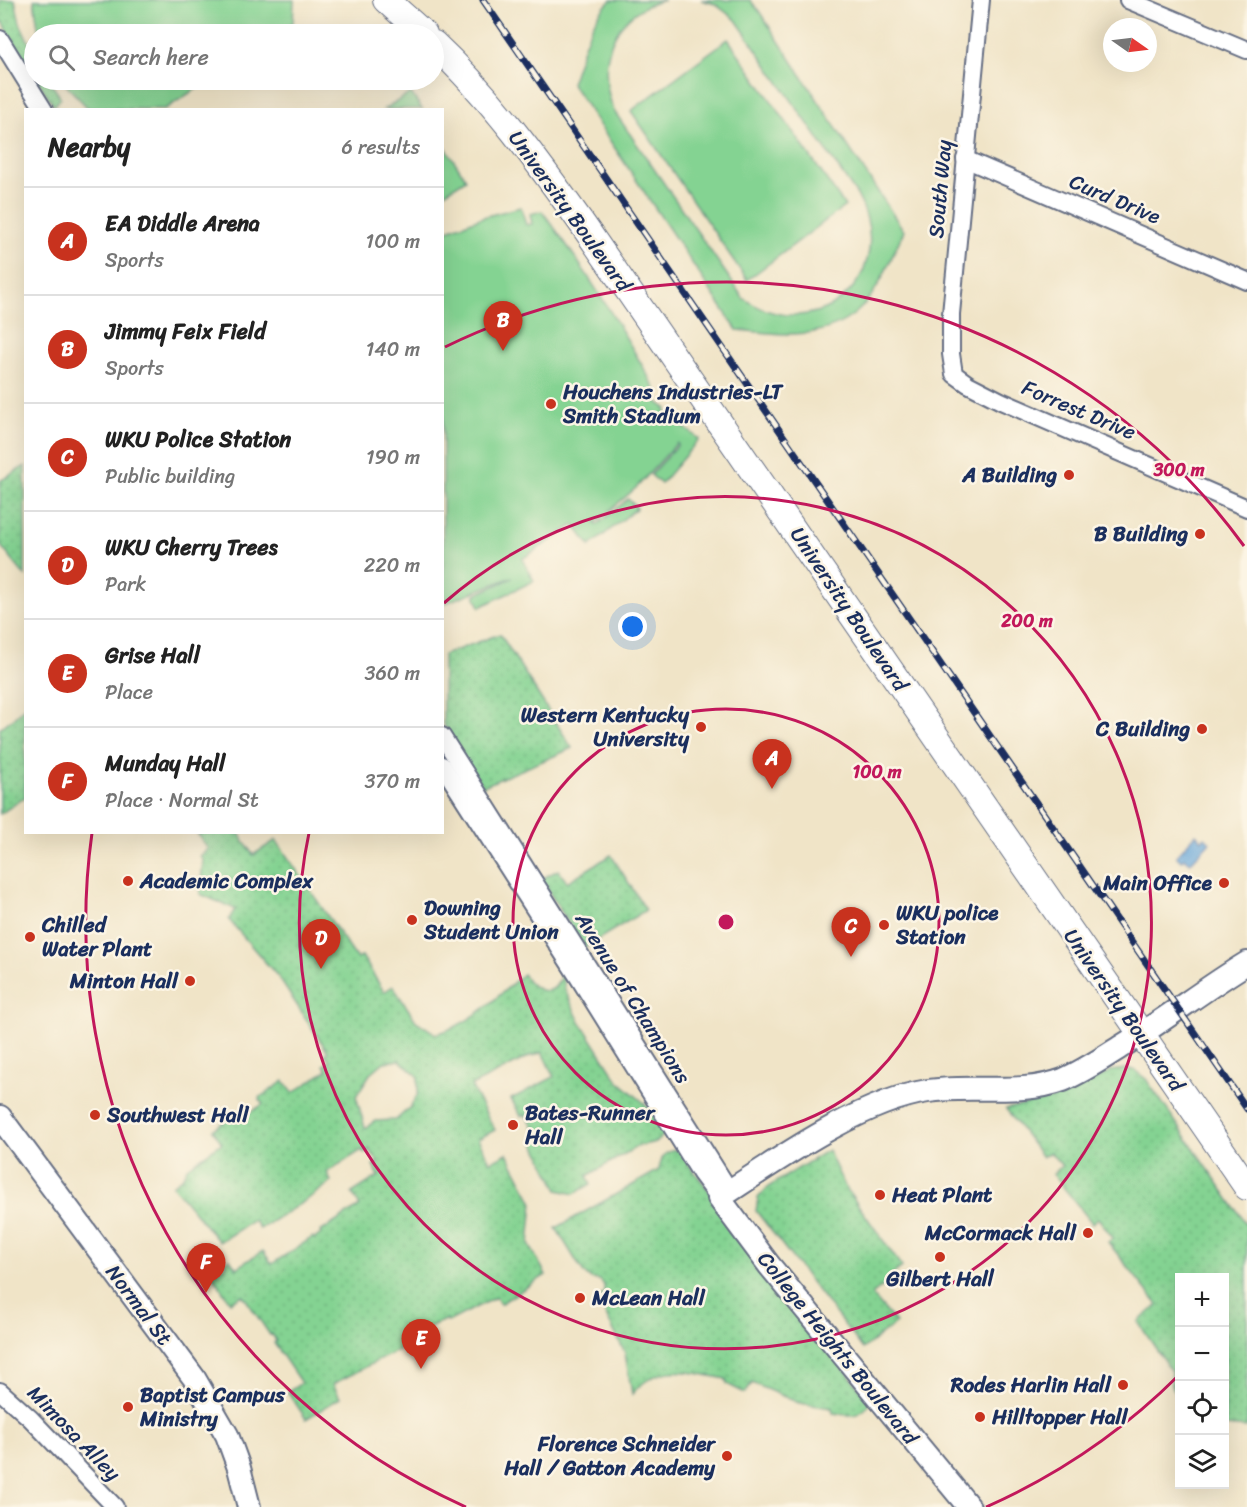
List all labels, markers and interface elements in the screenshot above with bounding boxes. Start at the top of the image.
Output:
north arrow [1103,18,1157,72]
search box [24,24,444,90]
text: Search here [93,38,209,77]
icon: search [45,41,78,74]
street label: University Boulevard [498,122,643,302]
text: Nearby [48,124,130,170]
text: 6 results [341,130,420,165]
street label: South Way [917,138,963,240]
street label: Curd Drive [1063,163,1167,235]
text: EA Diddle Arena [105,204,260,243]
text: A [61,224,74,259]
text: 100 m [366,224,420,259]
text: Sports [105,243,164,278]
pin: B [484,302,522,351]
text: Jimmy Feix Field [105,312,266,351]
text: B [61,332,74,367]
text: 140 m [366,332,420,367]
text: Sports [105,351,164,386]
street label: Forrest Drive [1016,369,1142,451]
place label: Houchens Industries-LT Smith Stadium [562,373,784,435]
marker: Houchens Industries-LT Smith Stadium [544,397,558,411]
text: WKU Police Station [105,420,291,459]
text: C [61,440,74,475]
text: 190 m [366,440,420,475]
text: 300 m [1152,454,1205,486]
place label: A Building [962,456,1057,494]
text: Public building [105,459,235,494]
marker: A Building [1062,468,1076,482]
place label: B Building [1094,515,1188,553]
street label: University Boulevard [779,519,920,701]
marker: B Building [1193,527,1207,541]
text: WKU Cherry Trees [105,528,278,567]
text: D [62,548,73,583]
text: 220 m [364,548,420,583]
text: Park [105,567,146,602]
text: 200 m [1000,605,1053,637]
your location [618,612,647,641]
text: Grise Hall [105,636,200,675]
text: E [62,656,73,691]
text: 360 m [364,656,420,691]
text: Place [105,675,153,710]
place label: Western Kentucky University [521,696,690,758]
place label: C Building [1095,710,1190,748]
marker: Western Kentucky University [694,720,708,734]
marker: C Building [1195,722,1209,736]
pin: A [752,740,792,789]
text: Munday Hall [105,744,225,783]
text: 100 m [853,756,902,788]
text: F [62,764,73,799]
text: 370 m [364,764,420,799]
text: Place · Normal St [105,783,259,818]
place label: Academic Complex [139,862,314,900]
place label: Main Office [1102,864,1213,902]
marker: Academic Complex [121,874,135,888]
marker: Main Office [1217,876,1231,890]
place label: Downing Student Union [423,889,559,951]
place label: WKU police Station [895,894,999,956]
street label: Avenue of Champions [564,904,702,1092]
place label: Chilled Water Plant [41,906,153,968]
pin: C [832,908,870,957]
centre of rings [716,912,736,932]
marker: Downing Student Union [405,913,419,927]
marker: WKU police Station [877,918,891,932]
pin: D [302,920,340,969]
street label: University Boulevard [1053,920,1196,1101]
marker: Chilled Water Plant [23,930,37,944]
place label: Minton Hall [69,962,179,1000]
marker: Minton Hall [183,974,197,988]
place label: Bates-Runner Hall [524,1094,657,1156]
place label: Southwest Hall [106,1096,250,1134]
marker: Southwest Hall [88,1108,102,1122]
marker: Bates-Runner Hall [506,1118,520,1132]
place label: Heat Plant [891,1176,993,1214]
marker: Heat Plant [873,1188,887,1202]
place label: McCormack Hall [924,1214,1077,1252]
marker: McCormack Hall [1081,1226,1095,1240]
street label: College Heights Boulevard [748,1243,930,1455]
pin: F [186,1244,226,1293]
marker: Gilbert Hall [933,1250,947,1264]
street label: Normal St [95,1256,183,1354]
place label: Gilbert Hall [885,1260,995,1298]
map controls [1175,1273,1229,1489]
button: + [1175,1273,1229,1327]
place label: McLean Hall [591,1279,706,1317]
marker: McLean Hall [573,1291,587,1305]
pin: E [402,1320,440,1369]
button: − [1175,1327,1229,1381]
place label: Rodes Harlin Hall [950,1366,1112,1404]
street label: Mimosa Alley [18,1376,130,1490]
place label: Baptist Campus Ministry [139,1376,286,1438]
marker: Rodes Harlin Hall [1116,1378,1130,1392]
button: locate [1175,1381,1229,1435]
place label: Hilltopper Hall [991,1398,1129,1436]
marker: Baptist Campus Ministry [121,1400,135,1414]
marker: Hilltopper Hall [973,1410,987,1424]
place label: Florence Schneider Hall / Gatton Academy [503,1425,716,1487]
button: layers [1175,1435,1229,1489]
marker: Florence Schneider Hall / Gatton Academy [720,1449,734,1463]

